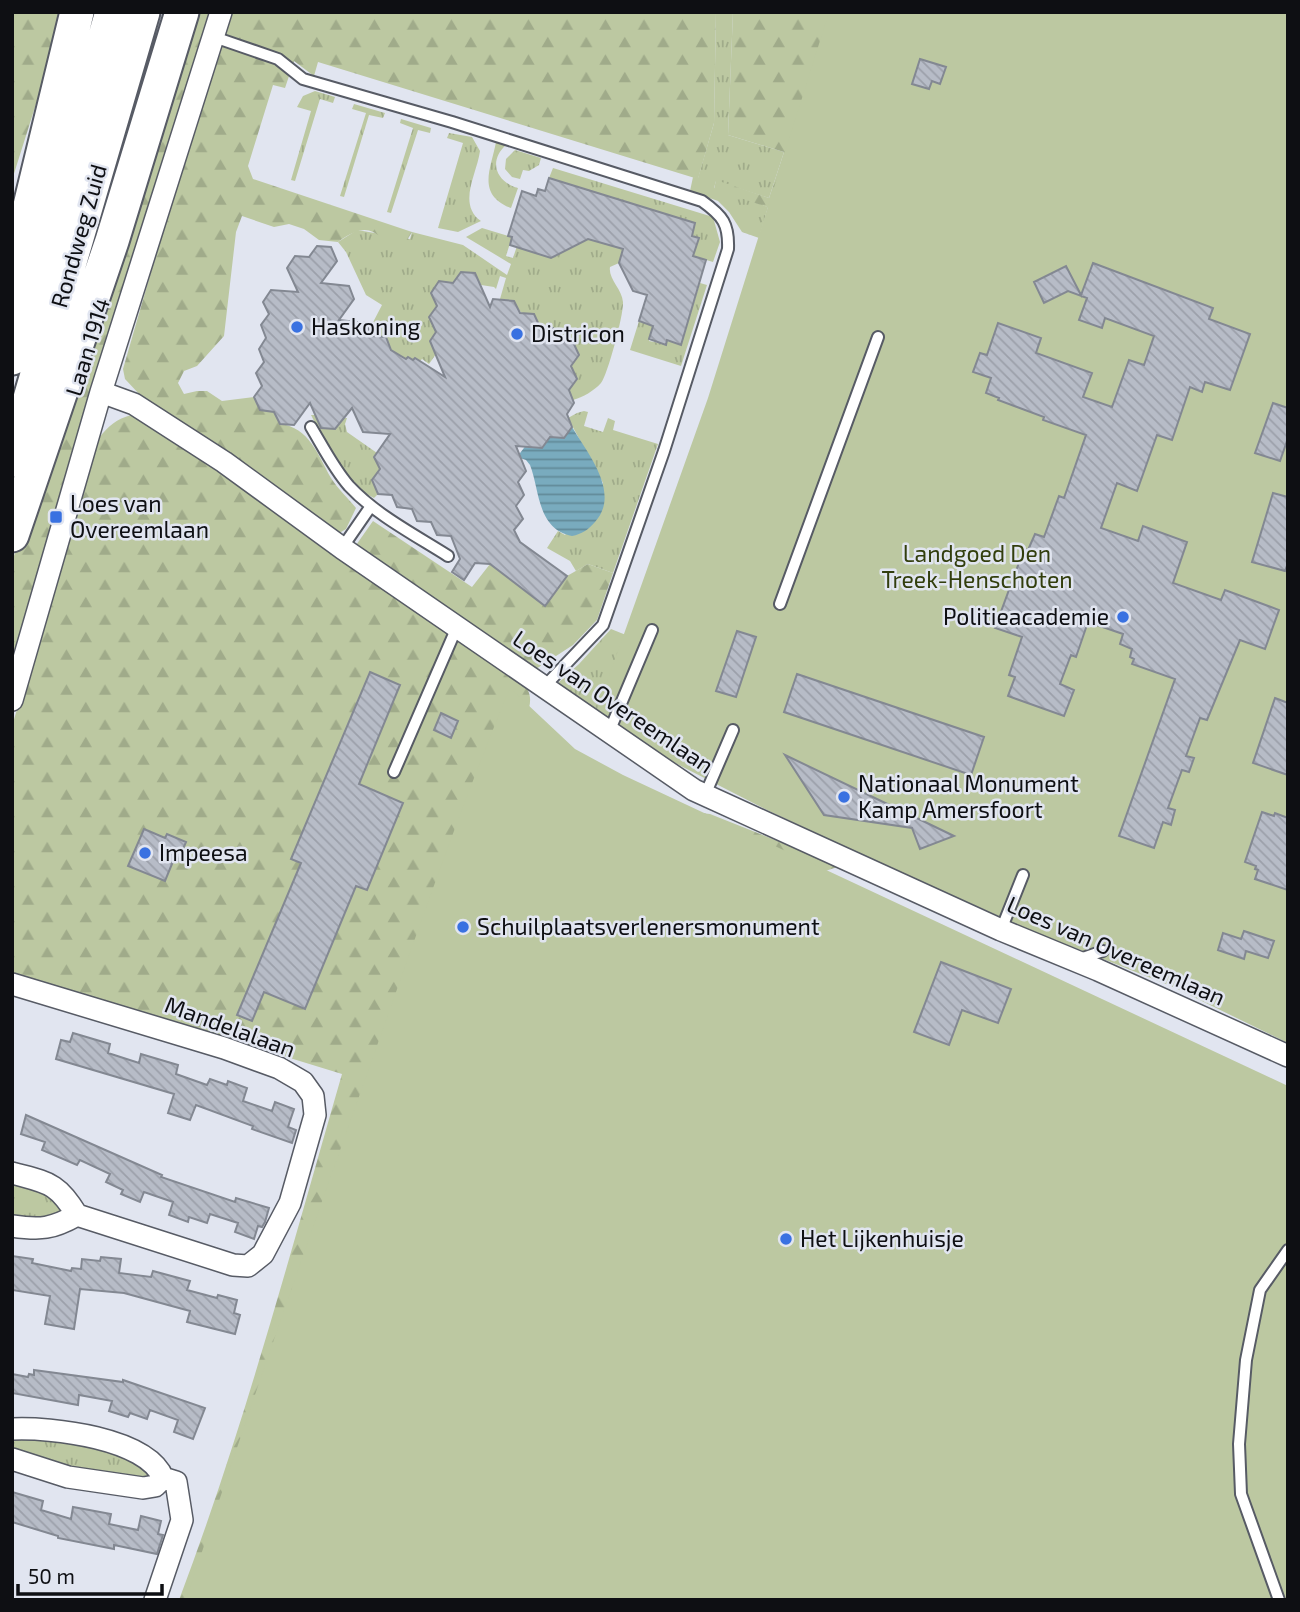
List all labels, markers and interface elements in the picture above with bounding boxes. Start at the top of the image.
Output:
street label: Rondweg Zuid [44,161,112,311]
street label: Laan 1914 [59,294,115,399]
place label: Haskoning [311,312,421,340]
marker: Haskoning [289,319,305,335]
place label: Districon [531,319,625,347]
marker: Districon [509,326,525,342]
place label: Loes van Overeemlaan [70,489,209,543]
marker: Loes van Overeemlaan [48,509,64,525]
park label: Landgoed Den Treek-Henschoten [881,539,1073,593]
place label: Politieacademie [943,602,1109,630]
marker: Politieacademie [1115,609,1131,625]
street label: Loes van Overeemlaan [508,624,719,779]
place label: Nationaal Monument Kamp Amersfoort [858,769,1079,823]
marker: Nationaal Monument Kamp Amersfoort [836,789,852,805]
place label: Impeesa [159,838,248,866]
marker: Impeesa [137,845,153,861]
street label: Loes van Overeemlaan [1003,889,1230,1011]
place label: Schuilplaatsverlenersmonument [477,912,820,940]
marker: Schuilplaatsverlenersmonument [455,919,471,935]
street label: Mandelalaan [161,990,299,1063]
place label: Het Lijkenhuisje [800,1224,964,1252]
marker: Het Lijkenhuisje [778,1231,794,1247]
scale bar [18,1552,161,1596]
text: 50 m [28,1563,75,1588]

